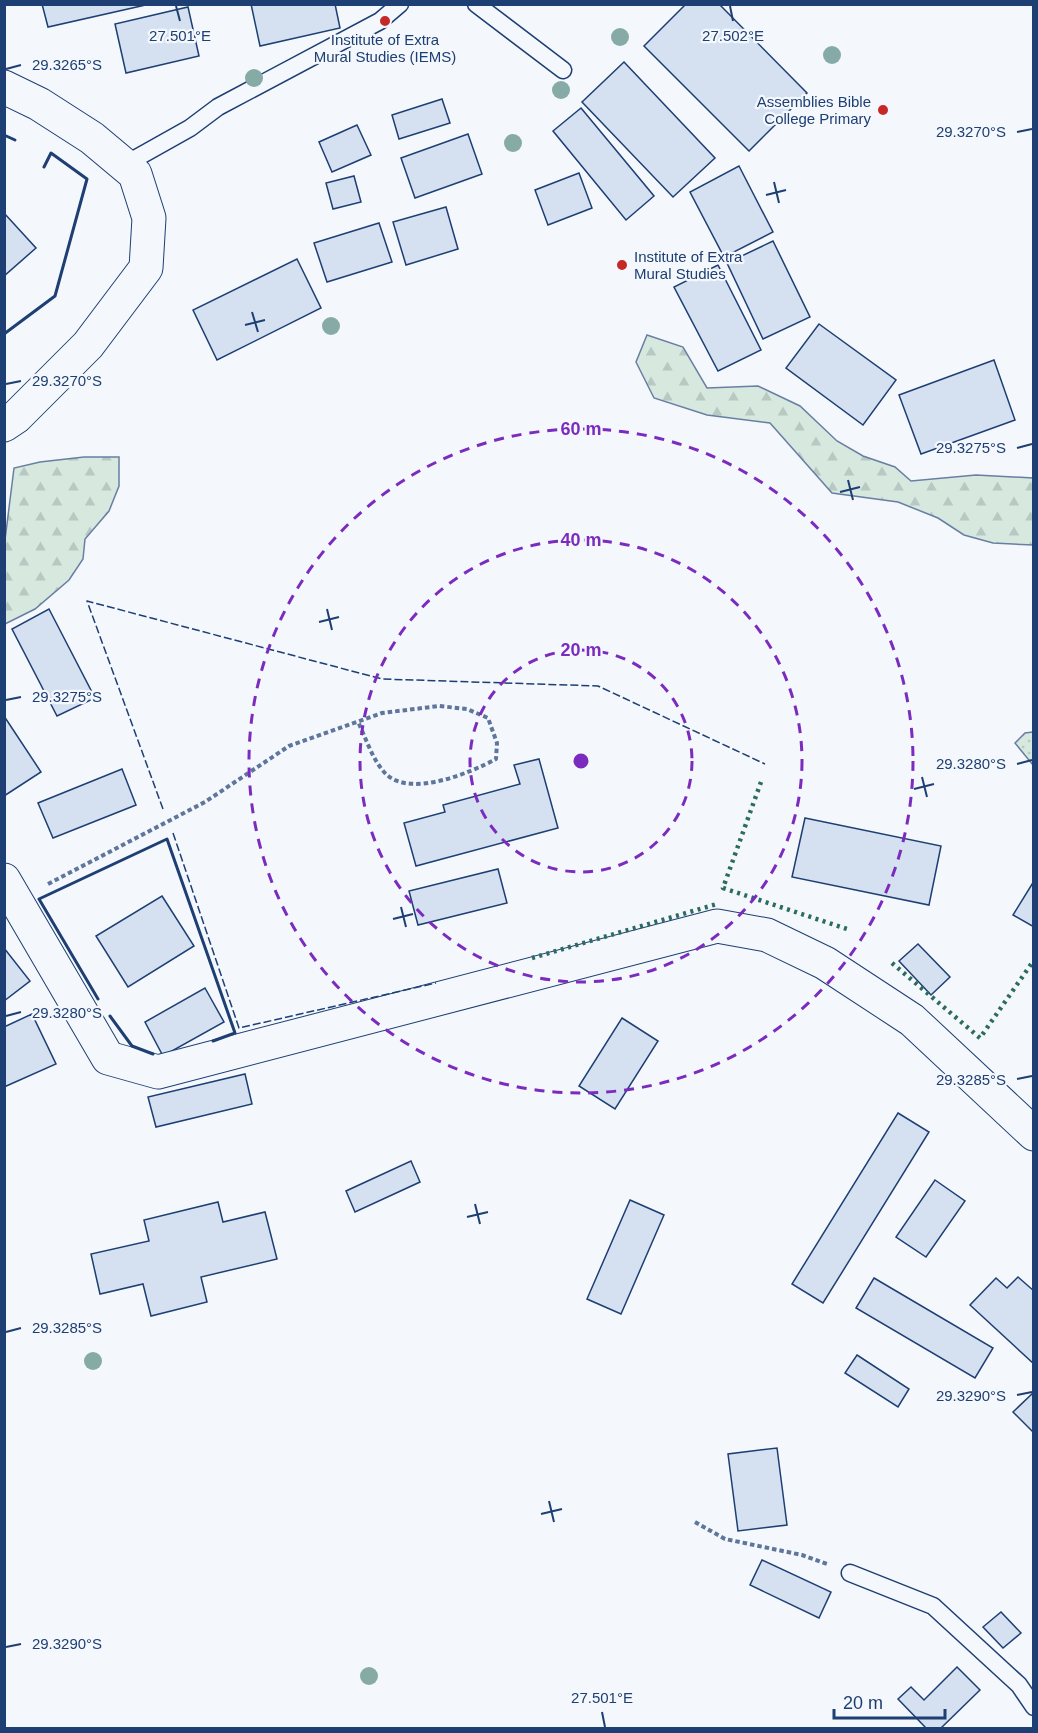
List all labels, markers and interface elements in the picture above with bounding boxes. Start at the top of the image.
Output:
marker: Institute of Extra Mural Studies (IEMS) [378,14,392,28]
text: 27.501°E [149,27,211,44]
text: 27.502°E [702,27,764,44]
place label: Institute of Extra Mural Studies (IEMS) [314,31,456,65]
text: 29.3265°S [32,56,102,73]
place label: Assemblies Bible College Primary [757,93,871,127]
marker: Assemblies Bible College Primary [876,103,890,117]
text: 29.3270°S [936,123,1006,140]
place label: Institute of Extra Mural Studies [634,248,743,282]
marker: Institute of Extra Mural Studies [615,258,629,272]
text: 29.3270°S [32,372,102,389]
text: 60 m [560,419,602,439]
text: 29.3275°S [936,439,1006,456]
text: 40 m [560,530,602,550]
text: 20 m [560,640,602,660]
text: 29.3275°S [32,688,102,705]
centre of rings [571,751,591,771]
text: 29.3280°S [936,755,1006,772]
text: 29.3280°S [32,1004,102,1021]
text: 29.3285°S [936,1071,1006,1088]
text: 29.3285°S [32,1319,102,1336]
text: 29.3290°S [936,1387,1006,1404]
text: 29.3290°S [32,1635,102,1652]
scale bar [834,1682,945,1720]
text: 27.501°E [571,1689,633,1706]
text: 20 m [843,1693,883,1713]

